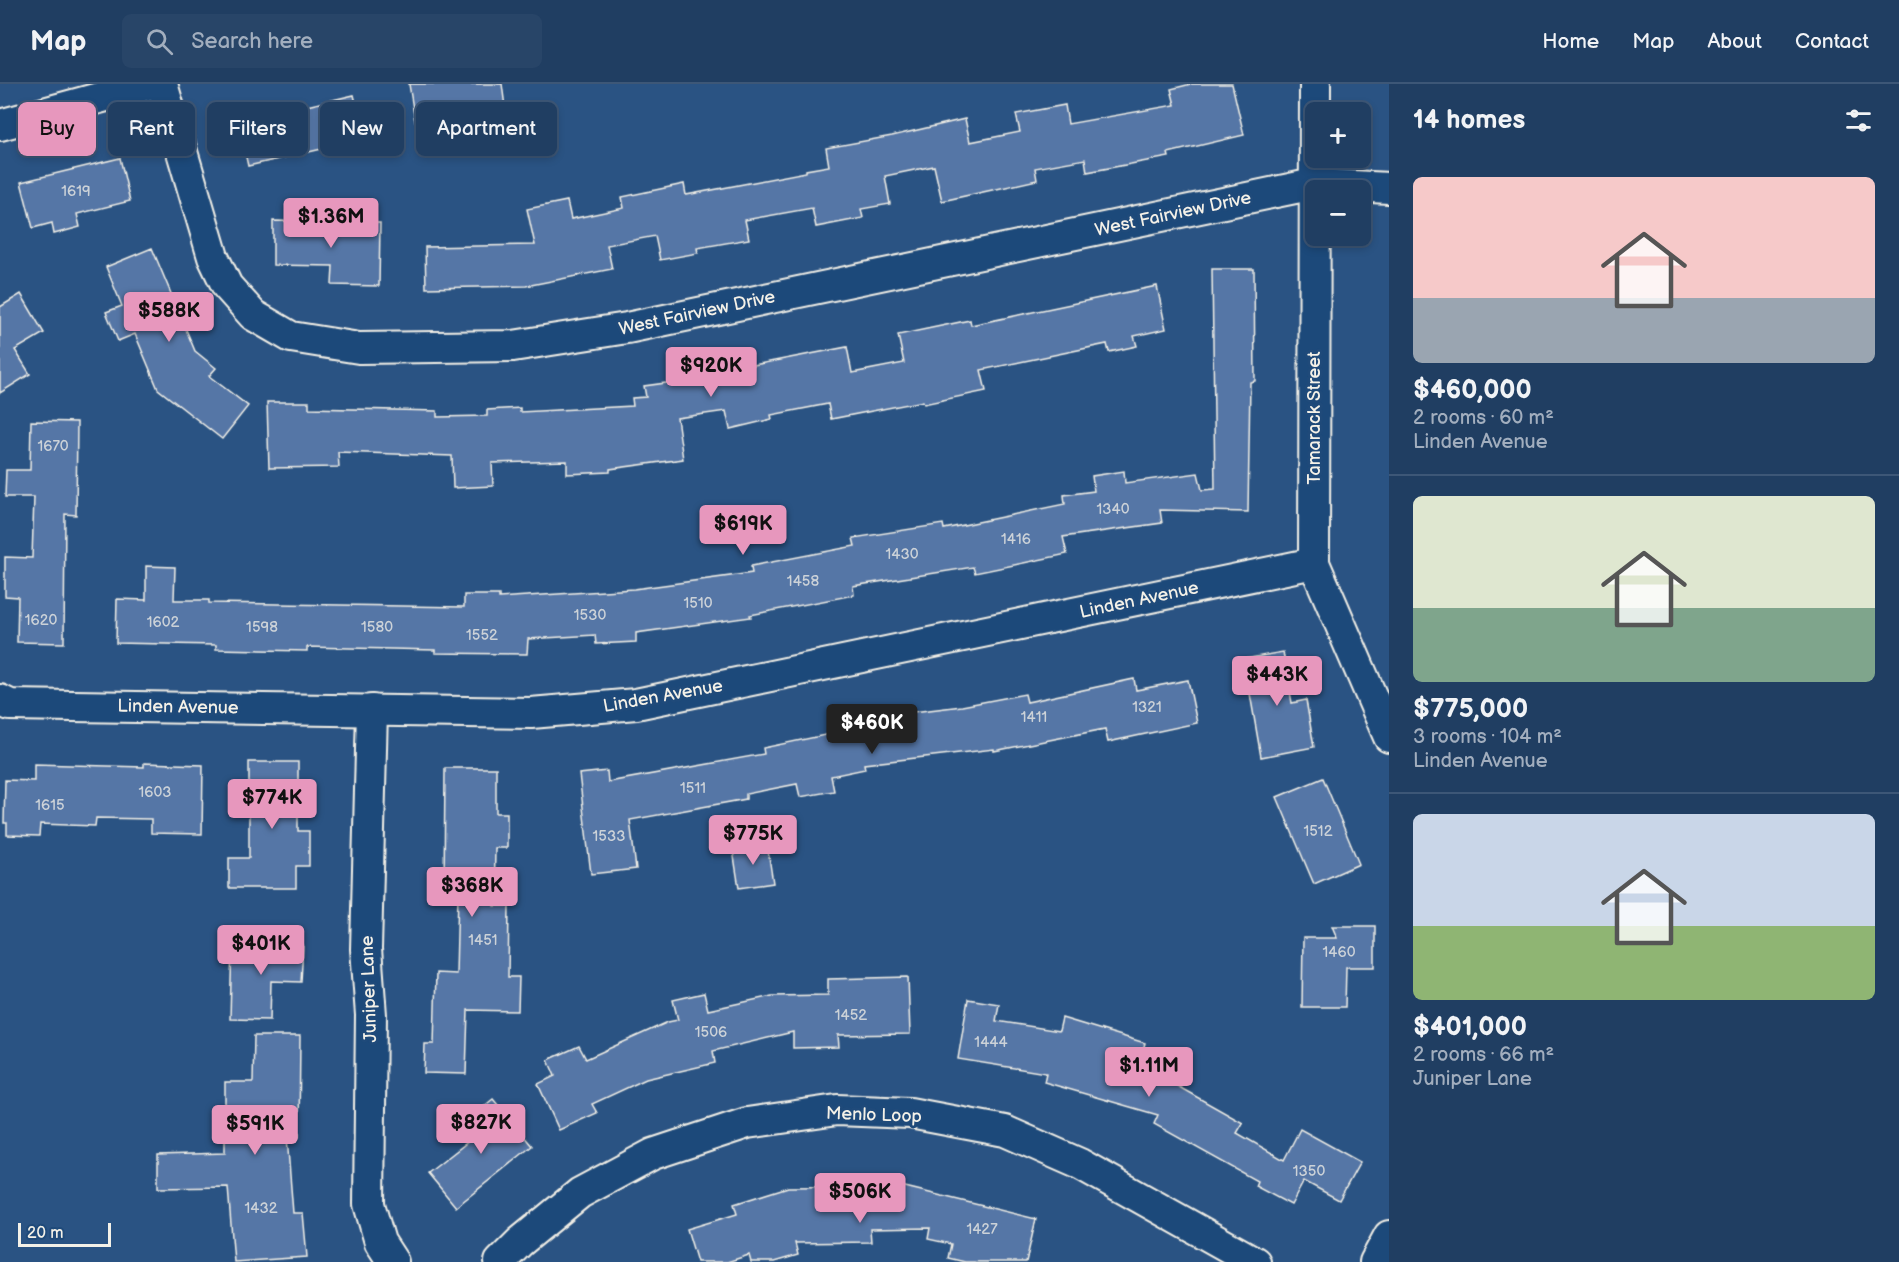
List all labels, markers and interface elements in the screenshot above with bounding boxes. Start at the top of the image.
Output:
search box [122,14,542,68]
text: Map [30,25,86,58]
icon: search [143,25,176,58]
text: Search here [191,28,313,55]
text: Home [1542,29,1599,54]
text: Map [1632,29,1674,54]
text: About [1707,29,1762,54]
text: Contact [1795,29,1869,54]
chip: Buy [18,102,96,156]
chip: Rent [108,102,195,156]
chip: Filters [207,102,308,156]
chip: New [320,102,404,156]
chip: Apartment [416,102,557,156]
map controls [1305,102,1371,246]
button: + [1305,102,1371,168]
icon: filters [1842,104,1875,137]
text: 14 homes [1413,105,1525,136]
button: − [1305,180,1371,246]
house number: 1619 [61,182,91,201]
street label: West Fairview Drive [1093,187,1253,241]
pin: $1.36M [282,198,380,249]
text: $1.36M [297,205,365,229]
icon: home [1590,216,1698,324]
street label: West Fairview Drive [617,286,777,340]
pin: $588K [127,292,211,343]
text: $588K [138,299,200,323]
pin: $920K [669,347,753,398]
street label: Tamarack Street [1304,351,1325,484]
text: $920K [680,354,742,378]
text: $460,000 [1413,375,1532,406]
text: 2 rooms · 60 m² [1413,406,1554,430]
text: Linden Avenue [1413,430,1548,454]
house number: 1670 [37,437,69,456]
house number: 1340 [1096,500,1130,519]
pin: $619K [701,505,785,556]
text: $619K [713,512,773,536]
house number: 1416 [1001,530,1031,549]
icon: home [1590,535,1698,643]
house number: 1430 [885,545,919,564]
house number: 1458 [787,572,819,591]
street label: Linden Avenue [1078,577,1201,623]
house number: 1510 [683,594,713,613]
house number: 1530 [574,606,606,625]
house number: 1620 [25,611,57,630]
house number: 1602 [147,613,179,632]
house number: 1598 [246,618,278,637]
house number: 1580 [361,618,393,637]
house number: 1552 [466,626,498,645]
pin: $443K [1235,656,1319,707]
text: $443K [1246,663,1308,687]
street label: Linden Avenue [602,675,725,717]
text: $775,000 [1413,694,1528,725]
street label: Linden Avenue [117,695,239,719]
house number: 1321 [1132,698,1162,717]
pin: $460K [830,704,914,755]
house number: 1411 [1021,708,1047,727]
text: $460K [840,711,904,735]
text: 3 rooms · 104 m² [1413,725,1562,749]
text: Linden Avenue [1413,749,1548,773]
pin: $774K [230,779,314,830]
house number: 1511 [680,779,706,798]
house number: 1603 [138,783,172,802]
text: $774K [242,786,302,810]
house number: 1615 [35,796,65,815]
pin: $775K [711,815,795,866]
text: $775K [723,822,783,846]
house number: 1512 [1303,822,1333,841]
house number: 1533 [593,827,625,846]
icon: home [1590,853,1698,961]
pin: $368K [430,867,514,918]
text: $368K [441,874,503,898]
pin: $401K [219,925,303,976]
house number: 1451 [468,931,498,950]
text: $401K [231,932,291,956]
street label: Juniper Lane [357,935,381,1043]
house number: 1460 [1323,943,1356,962]
house number: 1452 [835,1006,867,1025]
text: $401,000 [1413,1012,1527,1043]
house number: 1506 [695,1023,727,1042]
house number: 1444 [974,1033,1008,1052]
text: 2 rooms · 66 m² [1413,1043,1554,1067]
pin: $1.11M [1100,1047,1198,1098]
text: $1.11M [1119,1054,1179,1078]
text: Juniper Lane [1413,1067,1532,1091]
street label: Menlo Loop [826,1103,922,1127]
pin: $827K [439,1104,523,1155]
pin: $591K [213,1105,297,1156]
text: $827K [450,1111,512,1135]
text: $591K [226,1112,284,1136]
house number: 1350 [1293,1162,1325,1181]
pin: $506K [818,1173,902,1224]
text: $506K [829,1180,891,1204]
house number: 1432 [244,1199,278,1218]
scale bar [18,1220,111,1248]
house number: 1427 [966,1220,998,1239]
text: 20 m [27,1224,63,1243]

